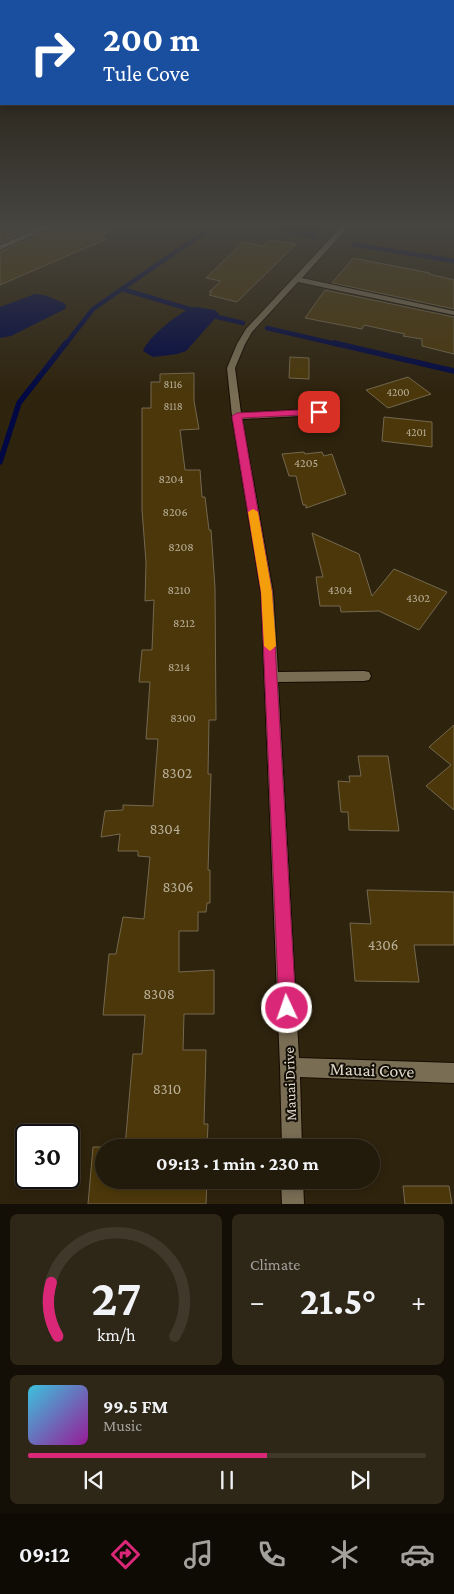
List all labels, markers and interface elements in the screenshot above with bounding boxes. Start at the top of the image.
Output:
icon: right [20,20,85,85]
text: 200 m [103,20,200,59]
text: Tule Cove [103,61,189,86]
house number: 8116 [164,378,182,390]
house number: 4200 [386,386,410,398]
pin [298,391,340,433]
icon: arrive [305,398,333,426]
house number: 8118 [163,400,183,412]
house number: 4201 [406,426,427,438]
house number: 4205 [294,456,318,470]
house number: 8204 [158,472,184,486]
house number: 8206 [163,505,188,519]
house number: 8208 [168,540,194,554]
house number: 8210 [168,583,191,597]
house number: 4304 [328,583,352,597]
house number: 4302 [406,591,430,605]
house number: 8212 [173,616,195,630]
house number: 8214 [168,660,190,674]
house number: 8300 [170,711,196,725]
house number: 8302 [162,765,192,781]
house number: 8304 [149,821,181,837]
house number: 8306 [163,879,193,895]
house number: 4306 [368,937,398,953]
position arrow [260,981,312,1033]
house number: 8308 [143,986,175,1002]
street label: Mauai Drive [281,1047,299,1121]
street label: Mauai Cove [329,1059,415,1081]
house number: 8310 [153,1081,181,1097]
speed limit sign: 30 [15,1124,80,1189]
text: 09:13 · 1 min · 230 m [156,1153,319,1174]
text: Climate [250,1256,300,1273]
text: 27 [91,1268,141,1326]
text: 21.5° [300,1280,376,1322]
text: − [250,1286,265,1317]
text: + [411,1286,426,1317]
text: km/h [97,1325,136,1345]
text: 99.5 FM [103,1396,168,1417]
text: Music [103,1417,142,1434]
icon: previous [80,1466,108,1494]
icon: pause [213,1466,241,1494]
icon: next [346,1466,374,1494]
icon: directions [108,1537,143,1572]
icon: music [181,1537,216,1572]
icon: phone [254,1537,289,1572]
icon: climate [327,1537,362,1572]
icon: car [400,1537,435,1572]
text: 09:12 [19,1542,70,1567]

